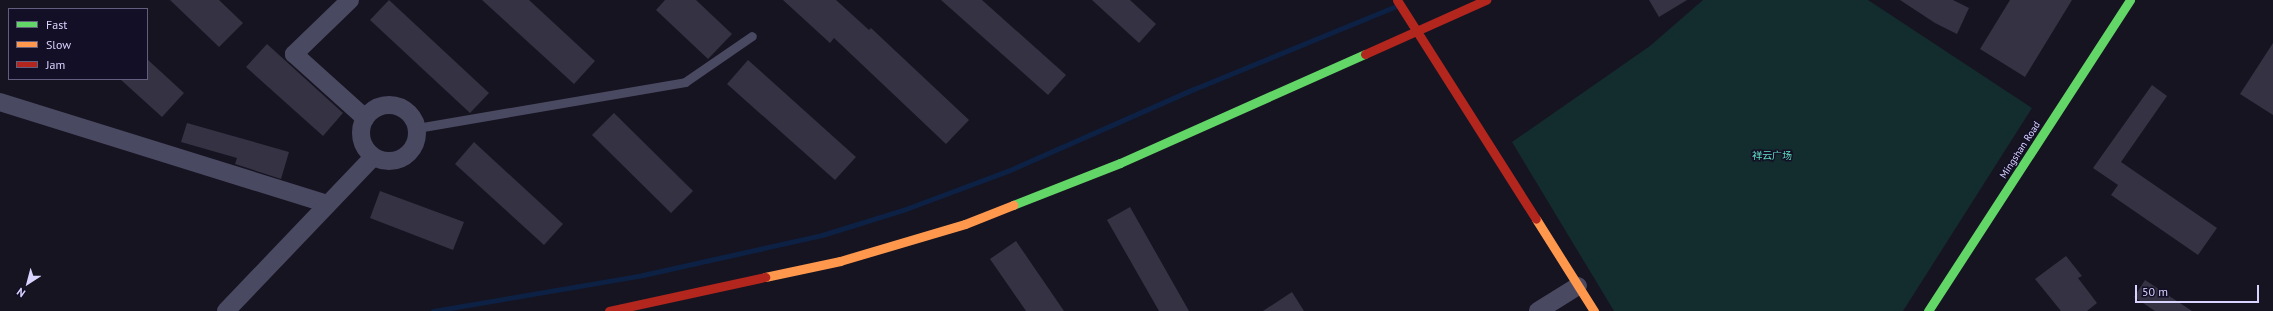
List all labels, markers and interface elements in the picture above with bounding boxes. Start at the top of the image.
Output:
legend [8,8,148,80]
text: Fast [46,17,67,32]
text: Slow [46,37,71,52]
text: Jam [46,57,65,72]
street label: Mingshan Road [1997,119,2043,181]
park label: 祥云广场 [1752,150,1792,162]
north arrow [8,263,48,303]
scale bar [2137,277,2261,303]
text: 50 m [2142,284,2168,299]
text: N [14,285,28,301]

